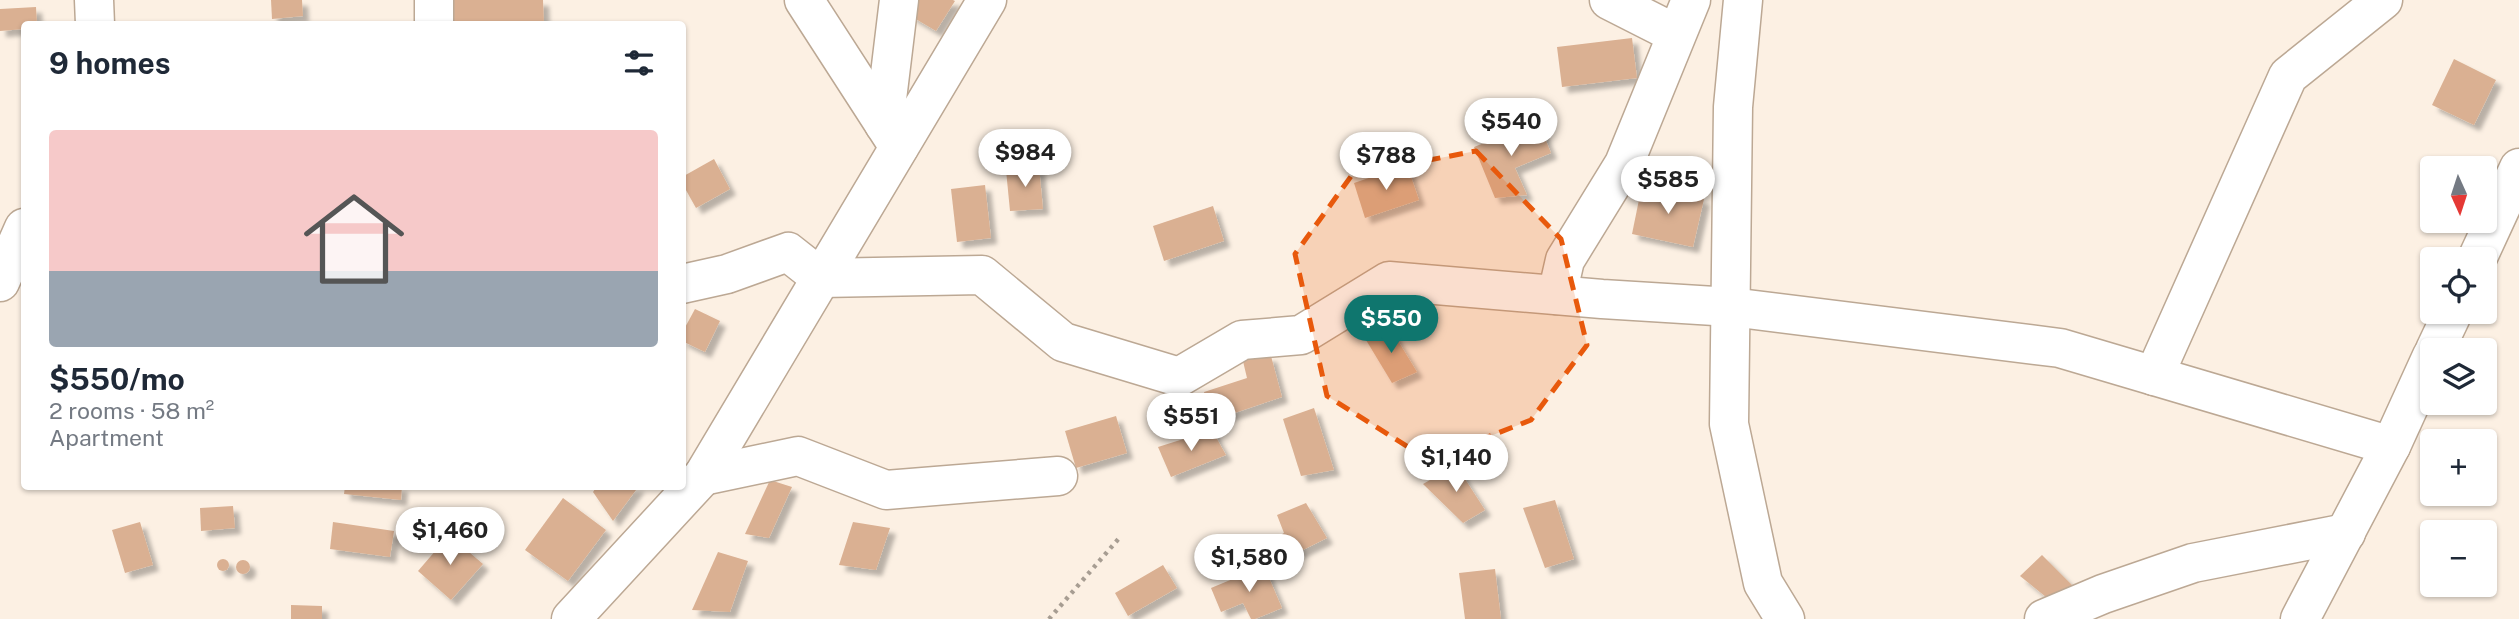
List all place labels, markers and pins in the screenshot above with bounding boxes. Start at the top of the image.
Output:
pin: $540 [1470,99,1552,158]
pin: $984 [984,130,1066,189]
pin: $788 [1345,132,1427,192]
pin: $585 [1627,156,1709,216]
pin: $550 [1350,296,1432,355]
pin: $551 [1150,393,1232,453]
pin: $1,140 [1399,434,1513,494]
pin: $1,460 [393,508,507,567]
pin: $1,580 [1192,534,1306,594]

